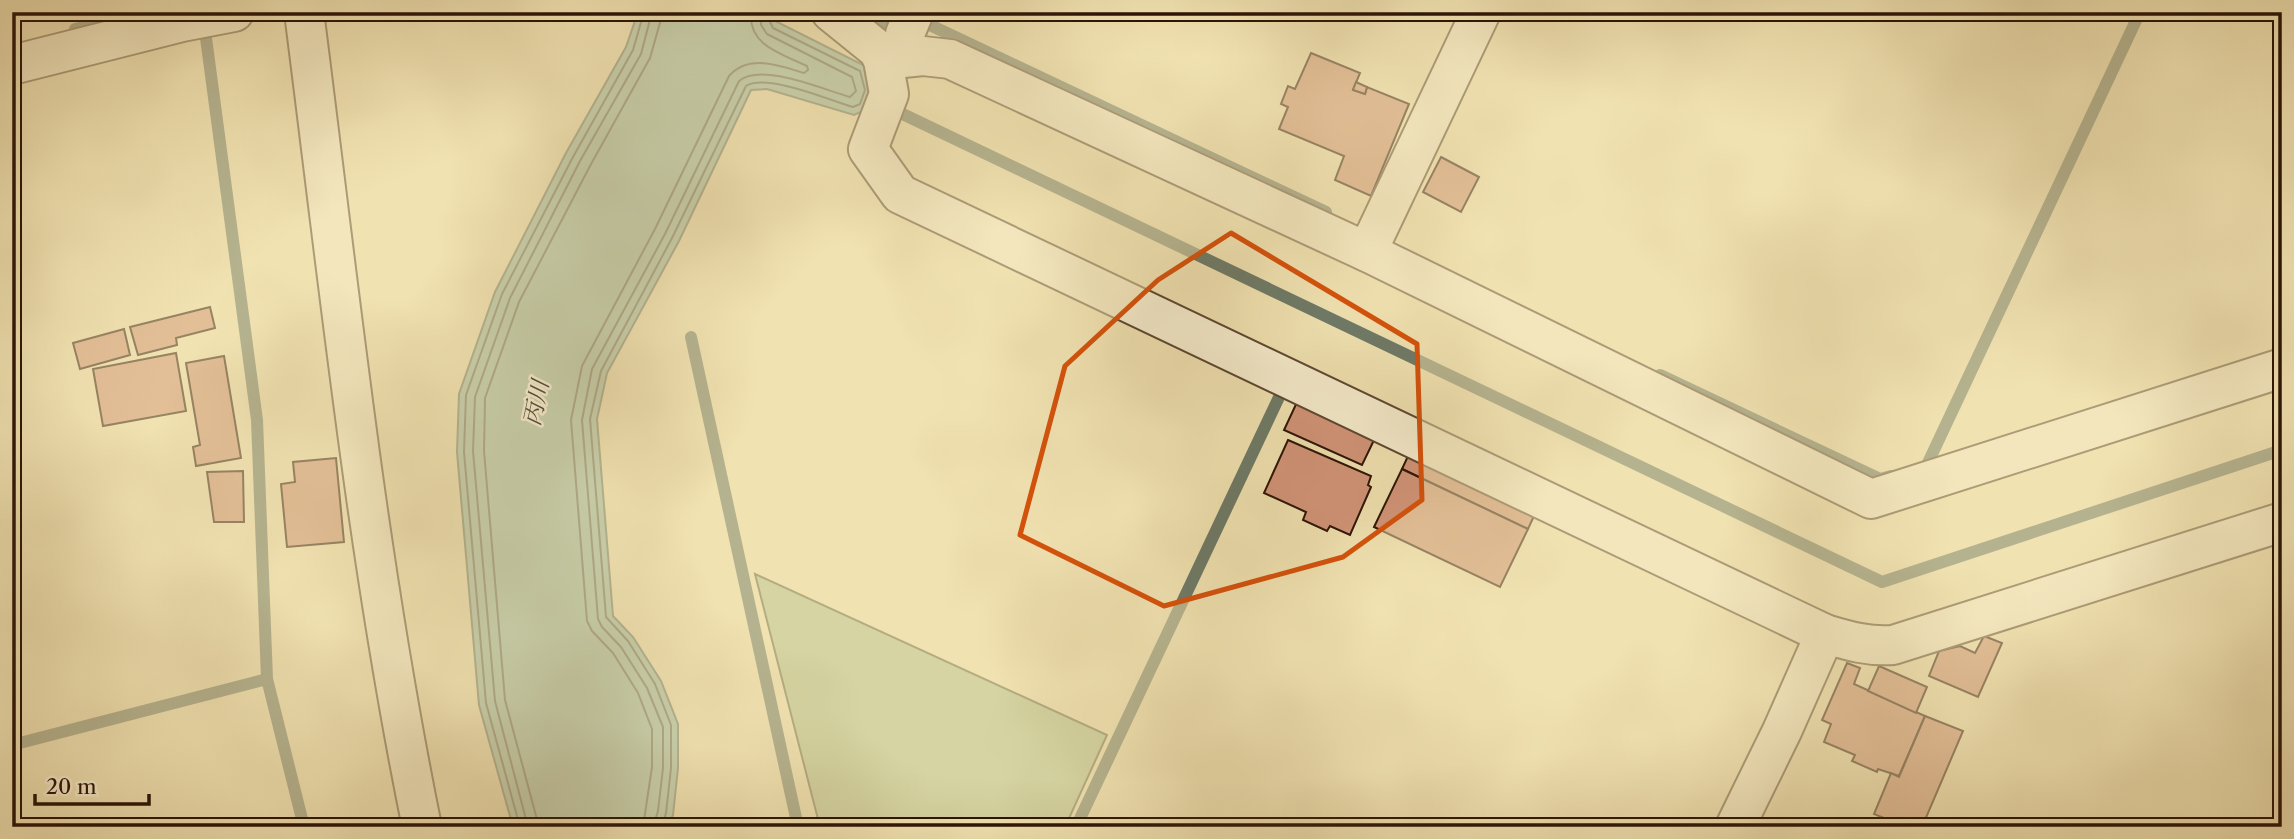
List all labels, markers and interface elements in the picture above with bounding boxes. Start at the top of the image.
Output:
water label: 丙川 [518,375,555,428]
scale bar [35,762,149,806]
text: 20 m [46,774,97,799]

